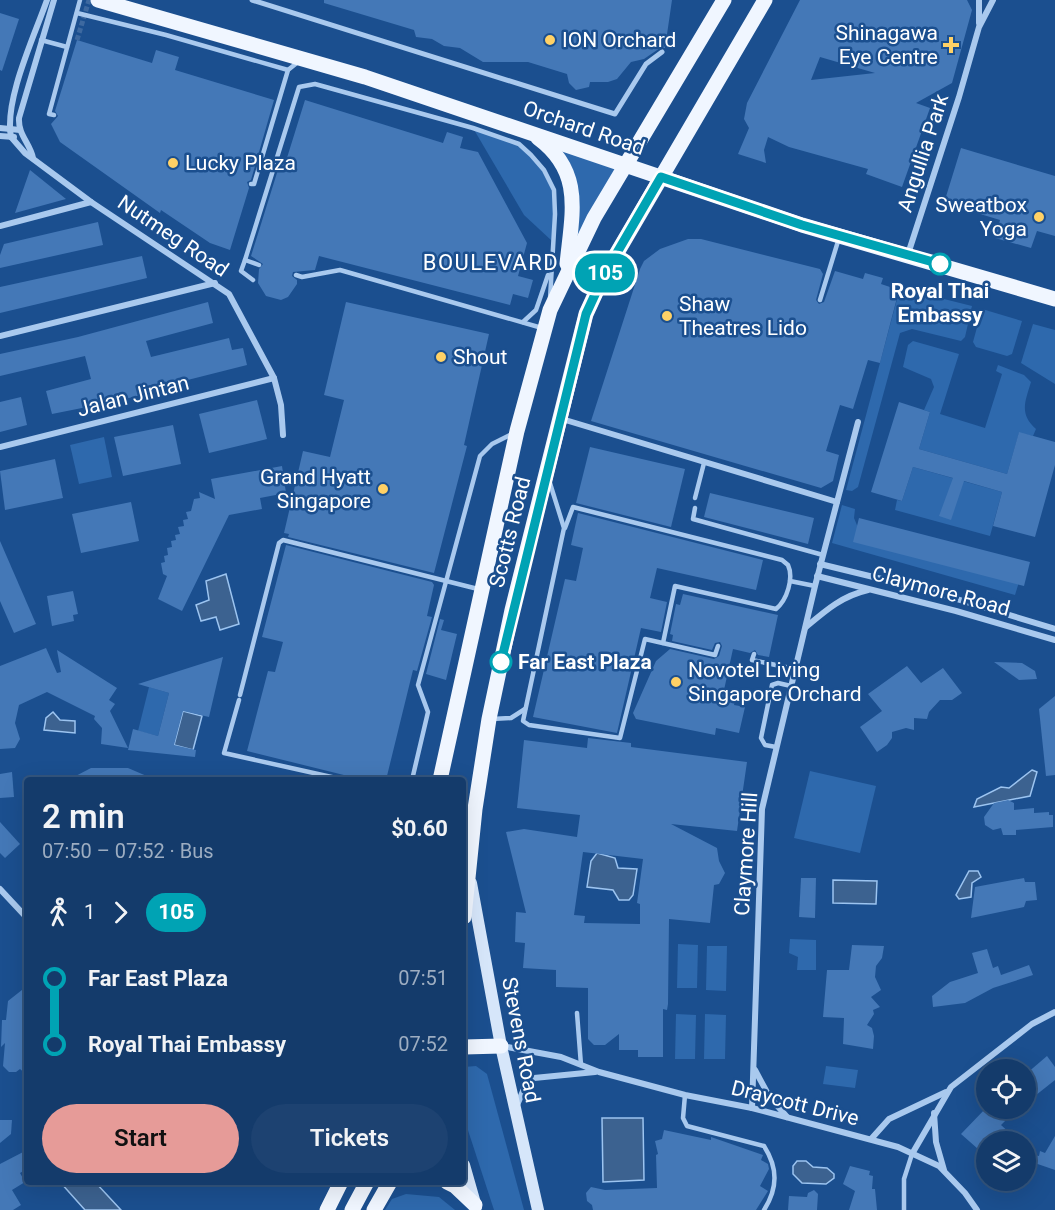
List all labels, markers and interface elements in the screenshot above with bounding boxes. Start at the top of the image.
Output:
place label: Shinagawa Eye Centre [835,21,938,69]
place label: ION Orchard [562,28,676,52]
marker: ION Orchard [543,33,557,47]
marker: Shinagawa Eye Centre [942,36,960,54]
street label: Angullia Park [893,90,954,215]
street label: Orchard Road [520,96,648,160]
place label: Lucky Plaza [185,151,296,175]
marker: Lucky Plaza [166,156,180,170]
street label: Nutmeg Road [113,190,233,282]
place label: Sweatbox Yoga [935,193,1027,241]
marker: Sweatbox Yoga [1032,210,1046,224]
district label: BOULEVARD [423,250,559,275]
marker: Royal Thai Embassy [929,253,951,275]
line badge: 105 [570,254,640,292]
text: 105 [587,261,623,285]
place label: Royal Thai Embassy [891,279,989,327]
place label: Shaw Theatres Lido [679,292,807,340]
marker: Shaw Theatres Lido [660,309,674,323]
place label: Shout [453,345,508,369]
marker: Shout [434,350,448,364]
street label: Jalan Jintan [75,371,191,421]
place label: Grand Hyatt Singapore [260,465,371,513]
street label: Scotts Road [485,474,535,590]
marker: Grand Hyatt Singapore [376,482,390,496]
street label: Claymore Road [869,561,1013,621]
place label: Far East Plaza [518,650,652,674]
marker: Far East Plaza [490,651,512,673]
place label: Novotel Living Singapore Orchard [688,658,862,706]
marker: Novotel Living Singapore Orchard [669,675,683,689]
street label: Claymore Hill [730,791,762,917]
text: 2 min [42,797,125,836]
text: $0.60 [391,816,448,841]
text: 07:50 – 07:52 · Bus [42,839,214,863]
icon: walk [42,896,75,929]
icon: forward [104,896,137,929]
text: 1 [84,900,95,924]
text: 105 [158,900,194,924]
text: Far East Plaza [88,966,228,991]
text: 07:51 [398,966,448,990]
street label: Stevens Road [497,975,545,1105]
text: Royal Thai Embassy [88,1032,286,1057]
text: 07:52 [398,1032,448,1056]
map controls [976,1059,1036,1191]
button: locate [976,1059,1036,1119]
street label: Draycott Drive [729,1076,861,1130]
button: Start [42,1104,239,1173]
button: Tickets [251,1104,448,1173]
button: layers [976,1131,1036,1191]

